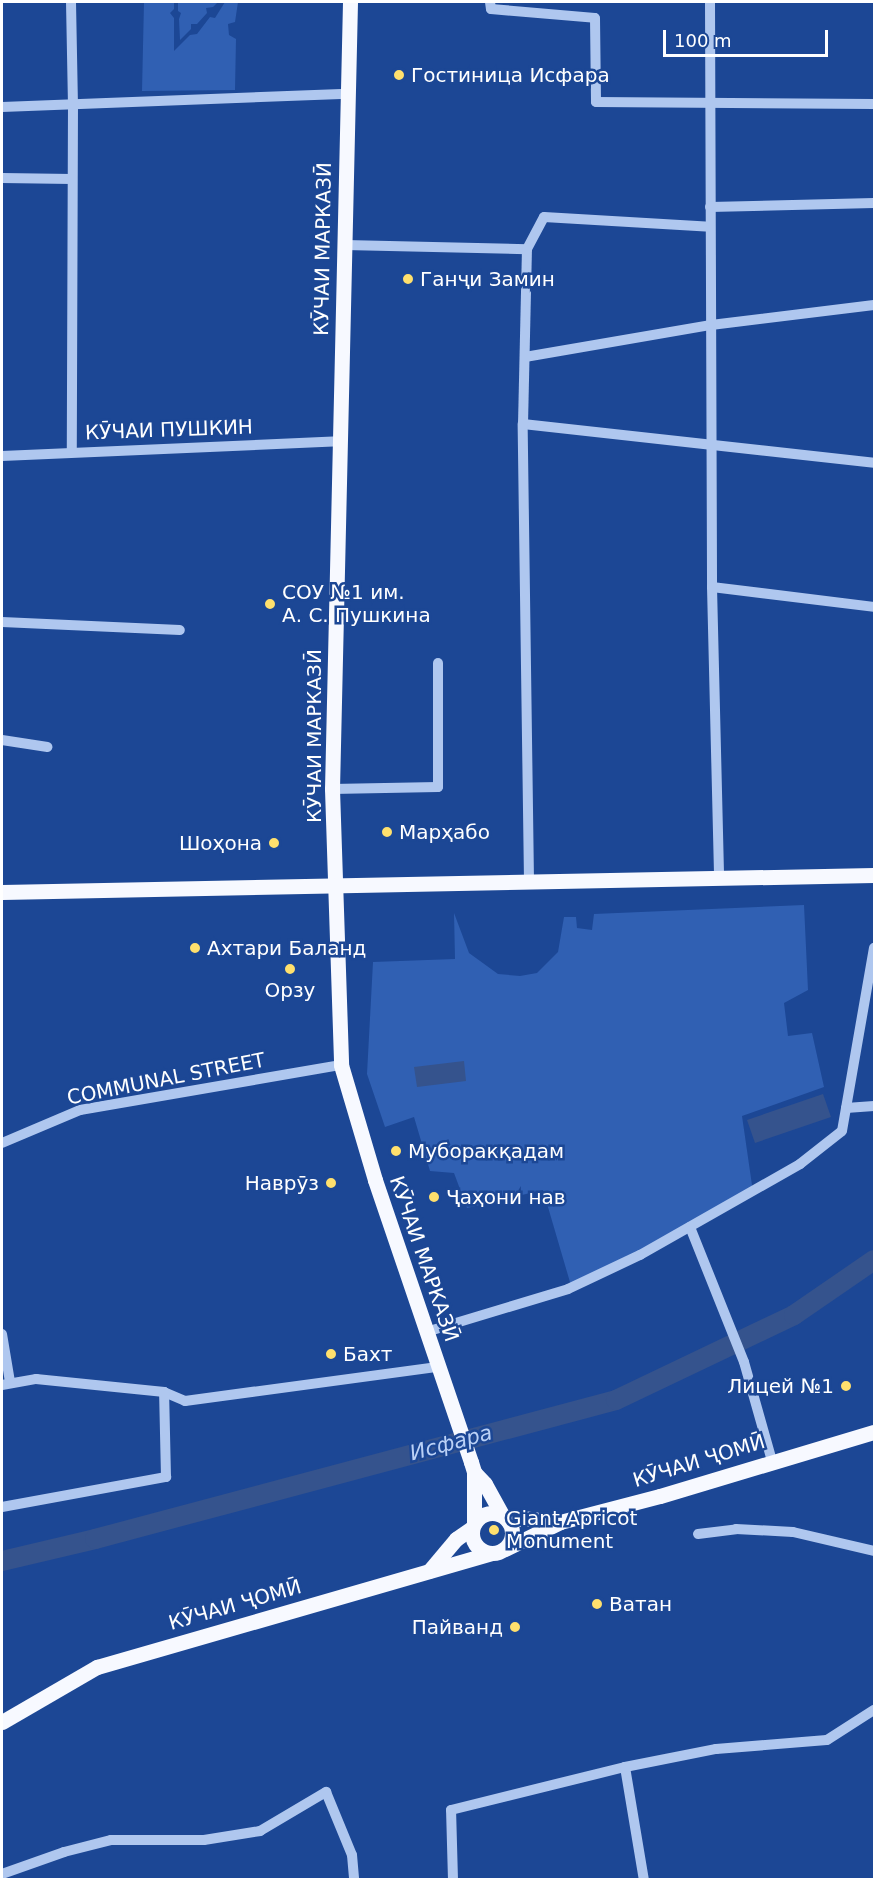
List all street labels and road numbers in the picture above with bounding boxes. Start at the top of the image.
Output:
street label: КӮЧАИ МАРКАЗӢ [309,162,337,336]
street label: КӮЧАИ ПУШКИН [85,415,253,445]
street label: КӮЧАИ МАРКАЗӢ [302,649,326,823]
street label: COMMUNAL STREET [65,1048,267,1110]
street label: КӮЧАИ МАРКАЗӢ [384,1173,464,1345]
street label: КӮЧАИ ҶОМӢ [630,1430,768,1492]
street label: КӮЧАИ ҶОМӢ [166,1575,304,1635]

